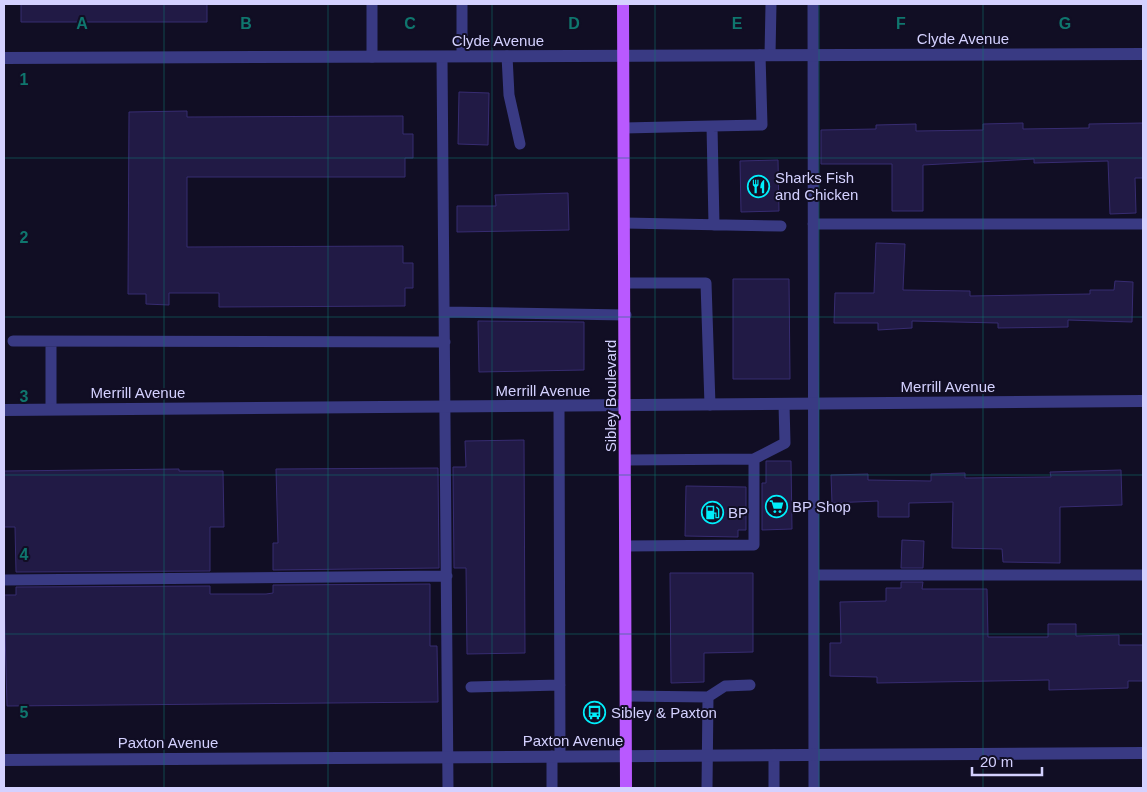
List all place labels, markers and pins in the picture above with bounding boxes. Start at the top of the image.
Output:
place label: Sharks Fish and Chicken [775,169,858,203]
restaurant icon: Sharks Fish and Chicken [747,174,771,198]
supermarket icon: BP Shop [764,494,788,518]
place label: BP Shop [792,498,851,515]
fuel station icon: BP [700,500,724,524]
place label: BP [728,504,748,521]
bus stop icon: Sibley & Paxton [583,700,607,724]
place label: Sibley & Paxton [611,704,717,721]

